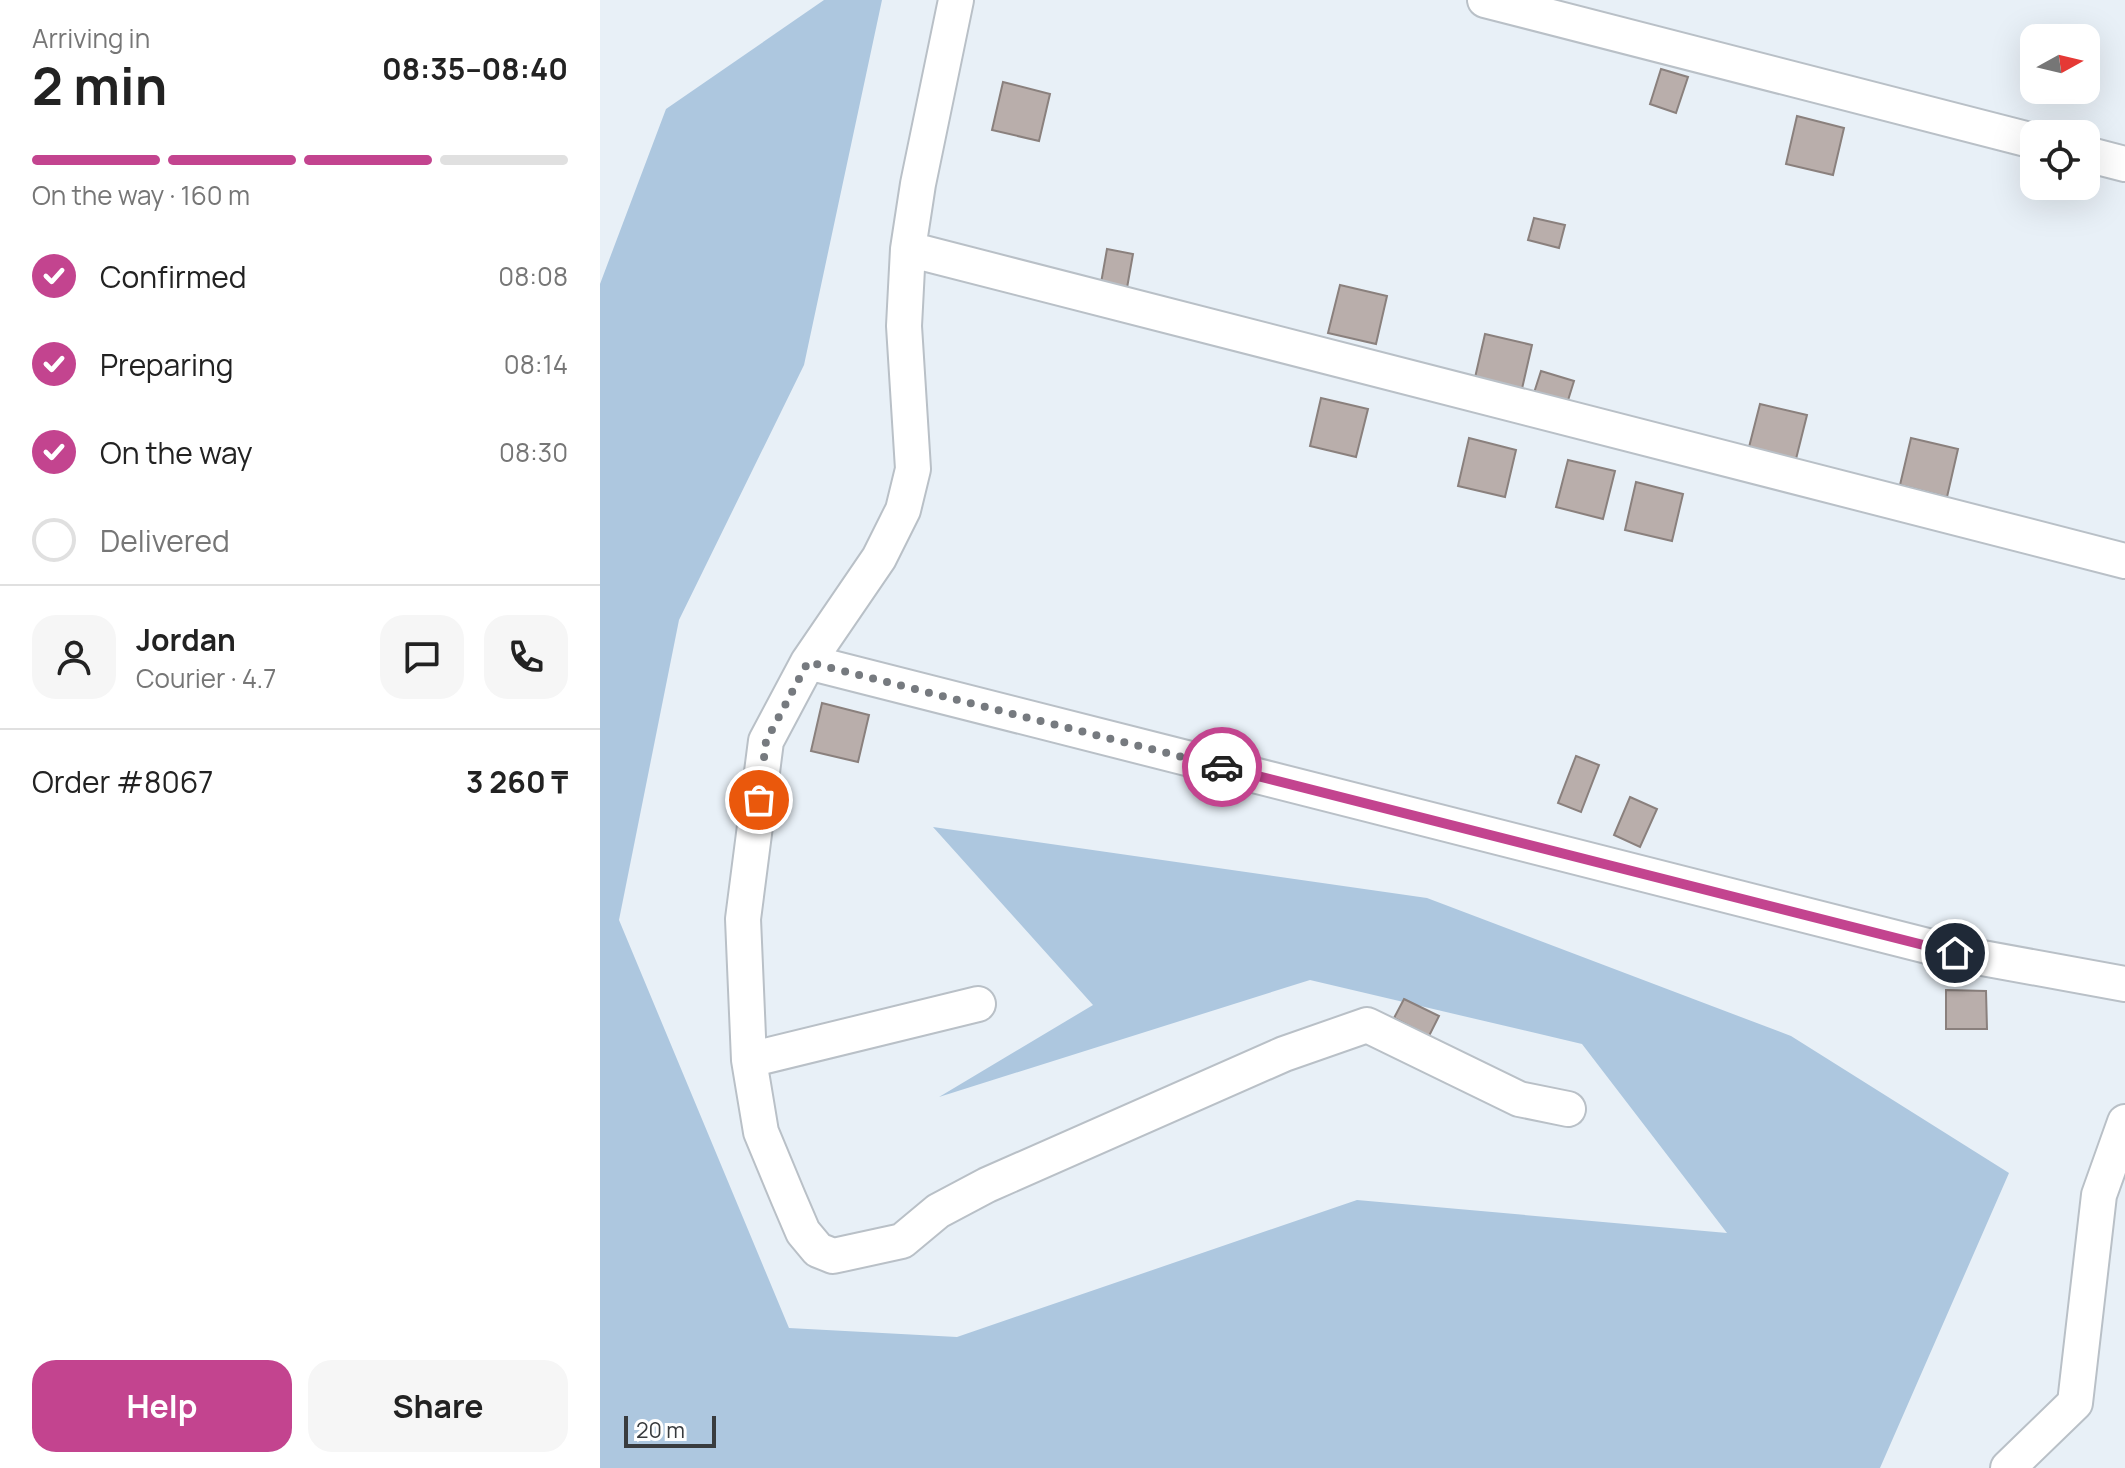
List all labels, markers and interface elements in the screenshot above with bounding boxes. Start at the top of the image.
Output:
text: Arriving in [32,20,150,56]
north arrow [2020,24,2100,104]
map controls [2020,24,2100,200]
text: 08:35–08:40 [382,48,568,89]
text: 2 min [32,50,167,121]
button: locate [2020,120,2100,200]
text: On the way · 160 m [32,177,250,213]
icon: check [32,254,76,298]
text: Confirmed [100,256,247,297]
text: 08:08 [498,258,568,294]
icon: check [32,342,76,386]
text: Preparing [100,344,234,385]
text: 08:14 [504,346,568,382]
icon: check [32,430,76,474]
text: On the way [100,432,253,473]
text: 08:30 [499,434,568,470]
text: Delivered [100,520,230,561]
button: person [32,615,116,699]
button: chat [380,615,464,699]
button: phone [484,615,568,699]
text: Jordan [136,619,236,660]
text: Courier · 4.7 [136,660,276,696]
courier [1182,727,1262,807]
icon: car [1200,745,1244,789]
text: Order #8067 [32,761,213,802]
text: 3 260 ₸ [466,761,568,802]
pin [725,766,793,834]
icon: bag [737,778,781,822]
pin [1921,919,1989,987]
icon: home [1933,931,1977,975]
button: Help [32,1360,292,1452]
button: Share [308,1360,568,1452]
scale bar [624,1412,716,1448]
text: 20 m [636,1415,685,1445]

